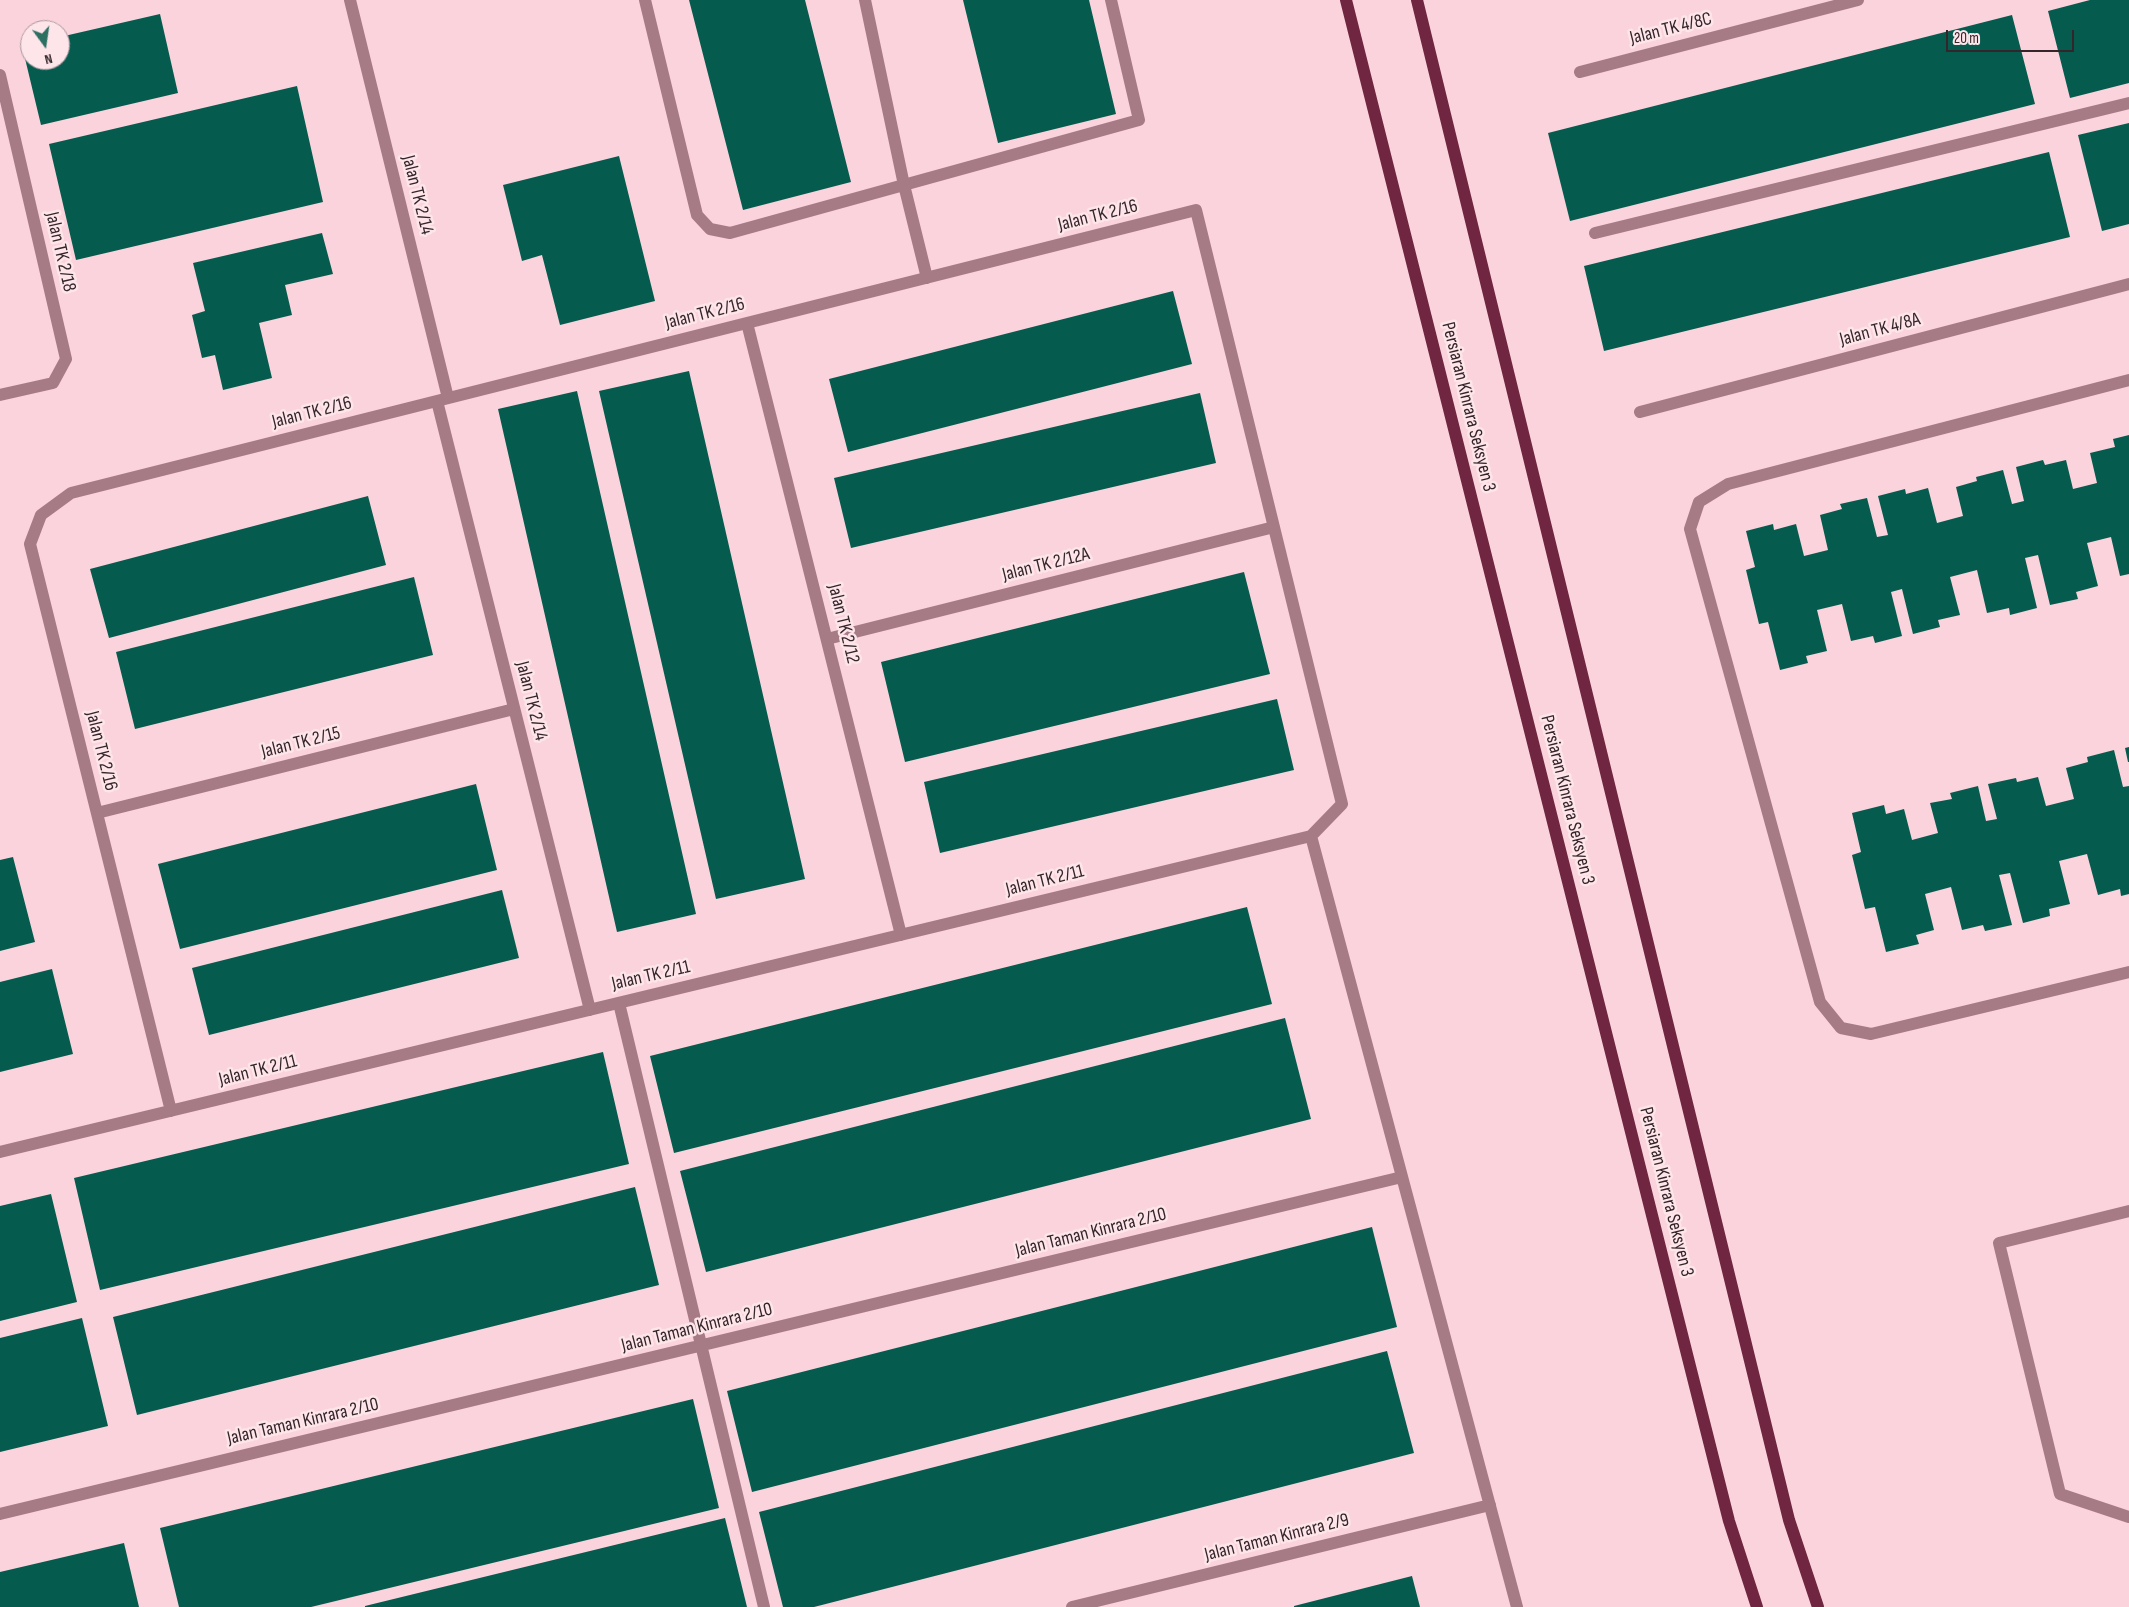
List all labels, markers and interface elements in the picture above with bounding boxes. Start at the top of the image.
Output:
street label: Jalan TK 4/8C [1628,8,1714,50]
north arrow [20,20,70,70]
scale bar [1949,20,2076,52]
text: 20 m [1954,29,1979,48]
text: N [43,50,54,68]
street label: Jalan TK 2/14 [396,153,438,237]
street label: Jalan TK 2/16 [1056,195,1140,237]
street label: Jalan TK 2/18 [40,210,80,294]
street label: Jalan TK 2/16 [663,293,747,335]
street label: Jalan TK 4/8A [1837,308,1923,352]
street label: Persiaran Kinrara Seksyen 3 [1436,320,1500,494]
street label: Jalan TK 2/16 [270,392,354,434]
street label: Jalan TK 2/12A [1000,543,1092,587]
street label: Jalan TK 2/12 [822,582,864,666]
street label: Jalan TK 2/14 [510,659,552,743]
street label: Jalan TK 2/16 [80,709,122,793]
street label: Persiaran Kinrara Seksyen 3 [1535,713,1599,887]
street label: Jalan TK 2/15 [259,722,343,764]
street label: Jalan TK 2/11 [1004,860,1086,902]
street label: Jalan TK 2/11 [610,956,692,996]
street label: Jalan TK 2/11 [217,1050,299,1092]
street label: Persiaran Kinrara Seksyen 3 [1634,1105,1698,1279]
street label: Jalan Taman Kinrara 2/10 [1013,1203,1169,1263]
street label: Jalan Taman Kinrara 2/10 [619,1298,775,1358]
street label: Jalan Taman Kinrara 2/10 [225,1393,381,1451]
street label: Jalan Taman Kinrara 2/9 [1202,1509,1352,1567]

